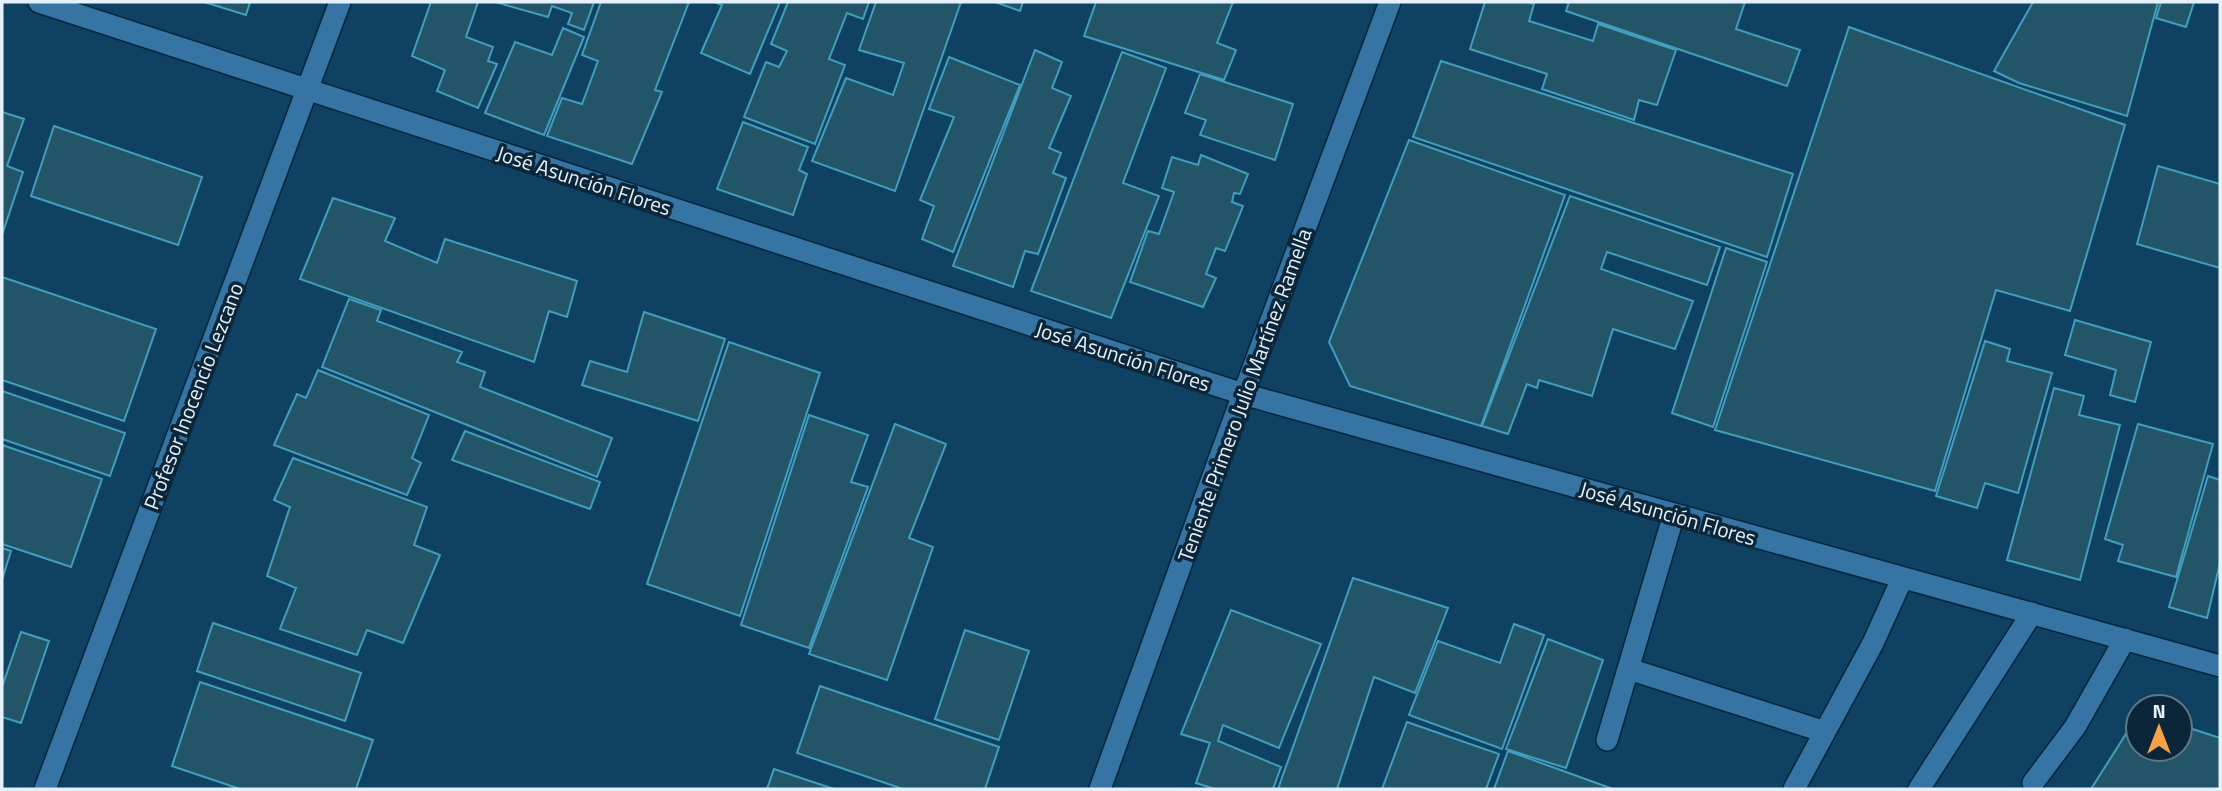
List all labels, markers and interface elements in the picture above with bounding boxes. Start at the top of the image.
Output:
street label: José Asunción Flores [493,137,675,223]
street label: Teniente Primero Julio Martínez Ramella [1169,223,1320,566]
street label: Profesor Inocencio Lezcano [135,278,251,514]
street label: José Asunción Flores [1032,313,1214,399]
street label: José Asunción Flores [1576,473,1760,553]
north arrow [2124,693,2194,763]
text: N [2152,696,2166,725]

